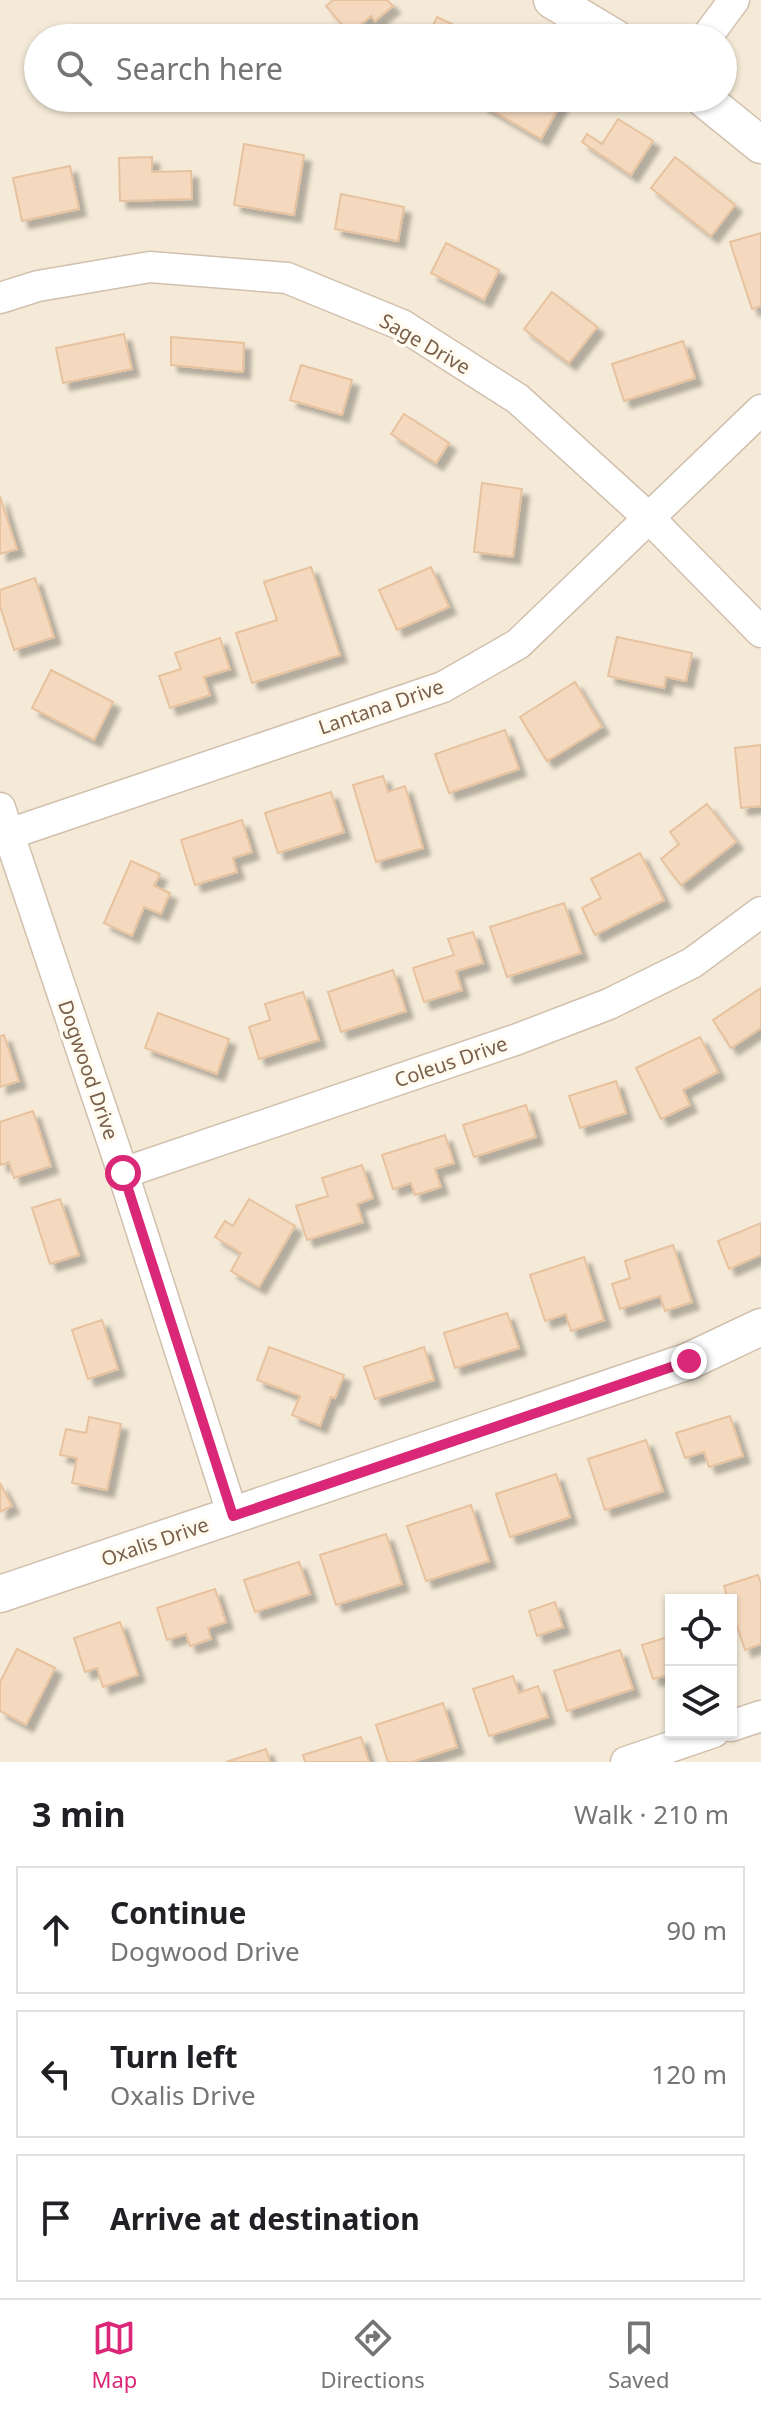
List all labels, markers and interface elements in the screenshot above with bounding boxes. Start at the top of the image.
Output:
search box [24,24,737,112]
icon: search [52,46,96,90]
text: Search here [116,48,283,89]
street label: Sage Drive [375,307,475,380]
street label: Lantana Drive [315,672,447,741]
street label: Dogwood Drive [52,996,125,1143]
street label: Coleus Drive [391,1030,511,1093]
route start [105,1155,141,1191]
route end [671,1343,707,1379]
street label: Oxalis Drive [98,1511,212,1573]
map controls [665,1594,737,1738]
button: locate [665,1594,737,1666]
button: layers [665,1666,737,1738]
text: 3 min [32,1791,126,1837]
text: Walk · 210 m [574,1796,729,1832]
text: Continue [110,1892,246,1933]
icon: ahead [34,1908,78,1952]
text: 90 m [666,1912,727,1948]
text: Dogwood Drive [110,1933,300,1969]
text: Turn left [110,2036,238,2077]
icon: left [34,2052,78,2096]
text: 120 m [651,2056,727,2092]
text: Oxalis Drive [110,2077,256,2113]
icon: arrive [34,2196,78,2240]
text: Arrive at destination [110,2198,420,2239]
tab: Map [92,2316,137,2394]
tab: Directions [320,2316,425,2394]
tab: Saved [608,2316,669,2394]

